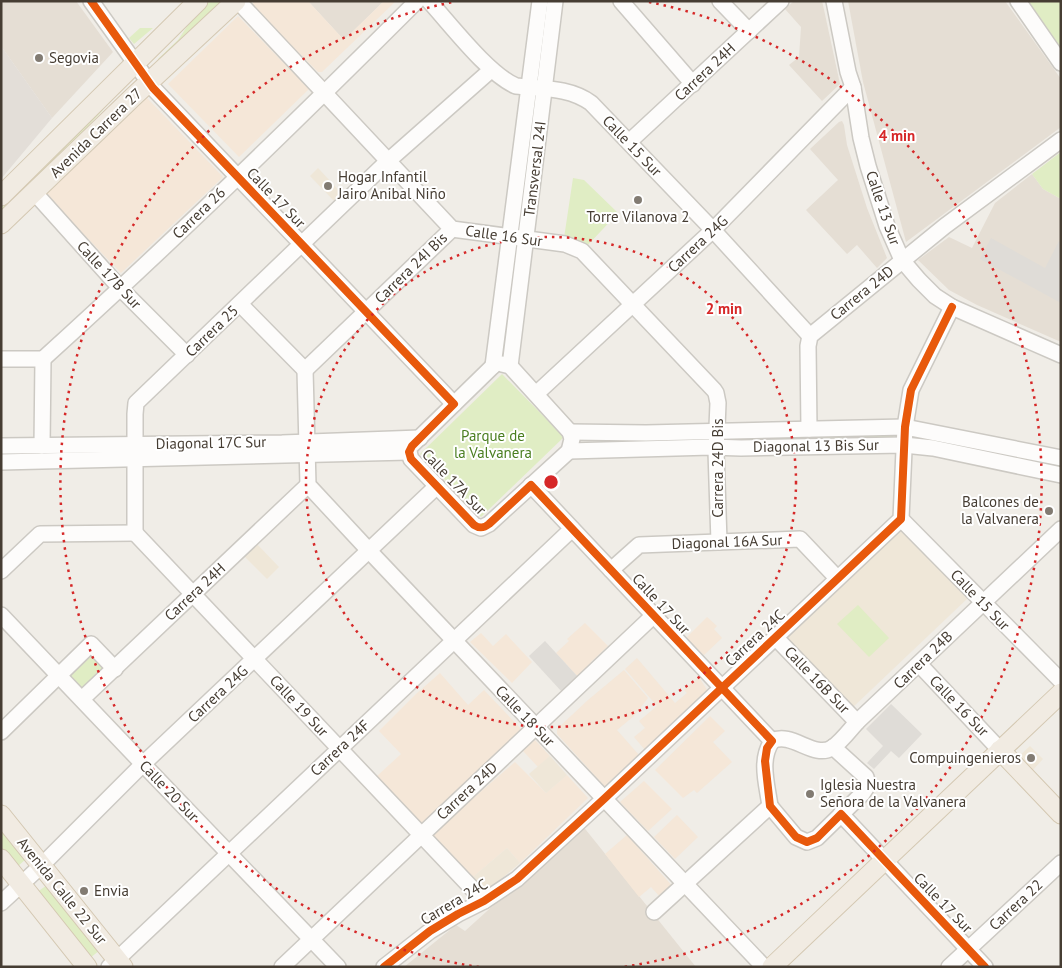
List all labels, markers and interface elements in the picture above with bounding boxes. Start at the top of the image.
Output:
street label: Carrera 24H [670,39,739,105]
place label: Segovia [49,48,99,67]
marker: Segovia [33,52,45,64]
street label: Avenida Carrera 27 [45,84,146,182]
street label: Calle 15 Sur [599,111,666,180]
street label: Transversal 24I [519,120,550,218]
text: 4 min [879,126,915,145]
street label: Calle 17 Sur [243,163,310,232]
place label: Hogar Infantil Jairo Anibal Niño [337,167,446,203]
street label: Calle 13 Sur [862,168,905,248]
marker: Hogar Infantil Jairo Anibal Niño [322,180,334,192]
street label: Carrera 26 [168,183,229,243]
marker: Torre Vilanova 2 [632,194,644,206]
place label: Torre Vilanova 2 [586,207,690,226]
street label: Carrera 24G [664,211,732,276]
street label: Calle 16 Sur [464,221,544,250]
street label: Carrera 24I Bis [370,228,451,307]
street label: Calle 17B Sur [73,237,146,313]
street label: Carrera 24D [826,261,897,324]
text: 2 min [706,299,742,318]
street label: Carrera 25 [181,301,242,361]
street label: Carrera 24D Bis [708,418,727,518]
park label: Parque de la Valvanera [454,426,532,462]
street label: Diagonal 17C Sur [156,432,266,453]
street label: Diagonal 13 Bis Sur [753,435,879,456]
street label: Calle 17A Sur [418,445,491,519]
centre of rings [542,473,560,491]
place label: Balcones de la Valvanera [961,492,1039,528]
marker: Balcones de la Valvanera [1043,505,1055,517]
street label: Diagonal 16A Sur [671,530,783,553]
street label: Carrera 24H [160,559,229,625]
street label: Calle 15 Sur [947,565,1014,634]
street label: Calle 17 Sur [628,569,695,638]
street label: Carrera 24C [721,605,789,670]
street label: Carrera 24B [889,627,956,693]
street label: Calle 16B Sur [781,642,854,717]
street label: Carrera 24G [184,661,252,726]
street label: Calle 19 Sur [266,671,333,741]
street label: Calle 16 Sur [926,671,993,740]
street label: Calle 18 Sur [492,681,559,750]
street label: Carrera 24F [306,715,373,780]
place label: Compuingenieros [909,748,1021,767]
marker: Compuingenieros [1025,752,1037,764]
street label: Calle 20 Sur [136,756,203,825]
street label: Carrera 24D [432,758,501,824]
place label: Iglesia Nuestra Señora de la Valvanera [820,775,966,811]
marker: Iglesia Nuestra Señora de la Valvanera [804,788,816,800]
street label: Avenida Calle 22 Sur [13,833,111,948]
street label: Calle 17 Sur [910,868,977,937]
street label: Carrera 24C [417,874,491,929]
street label: Carrera 22 [985,875,1046,934]
place label: Envia [94,881,129,900]
marker: Envia [78,885,90,897]

